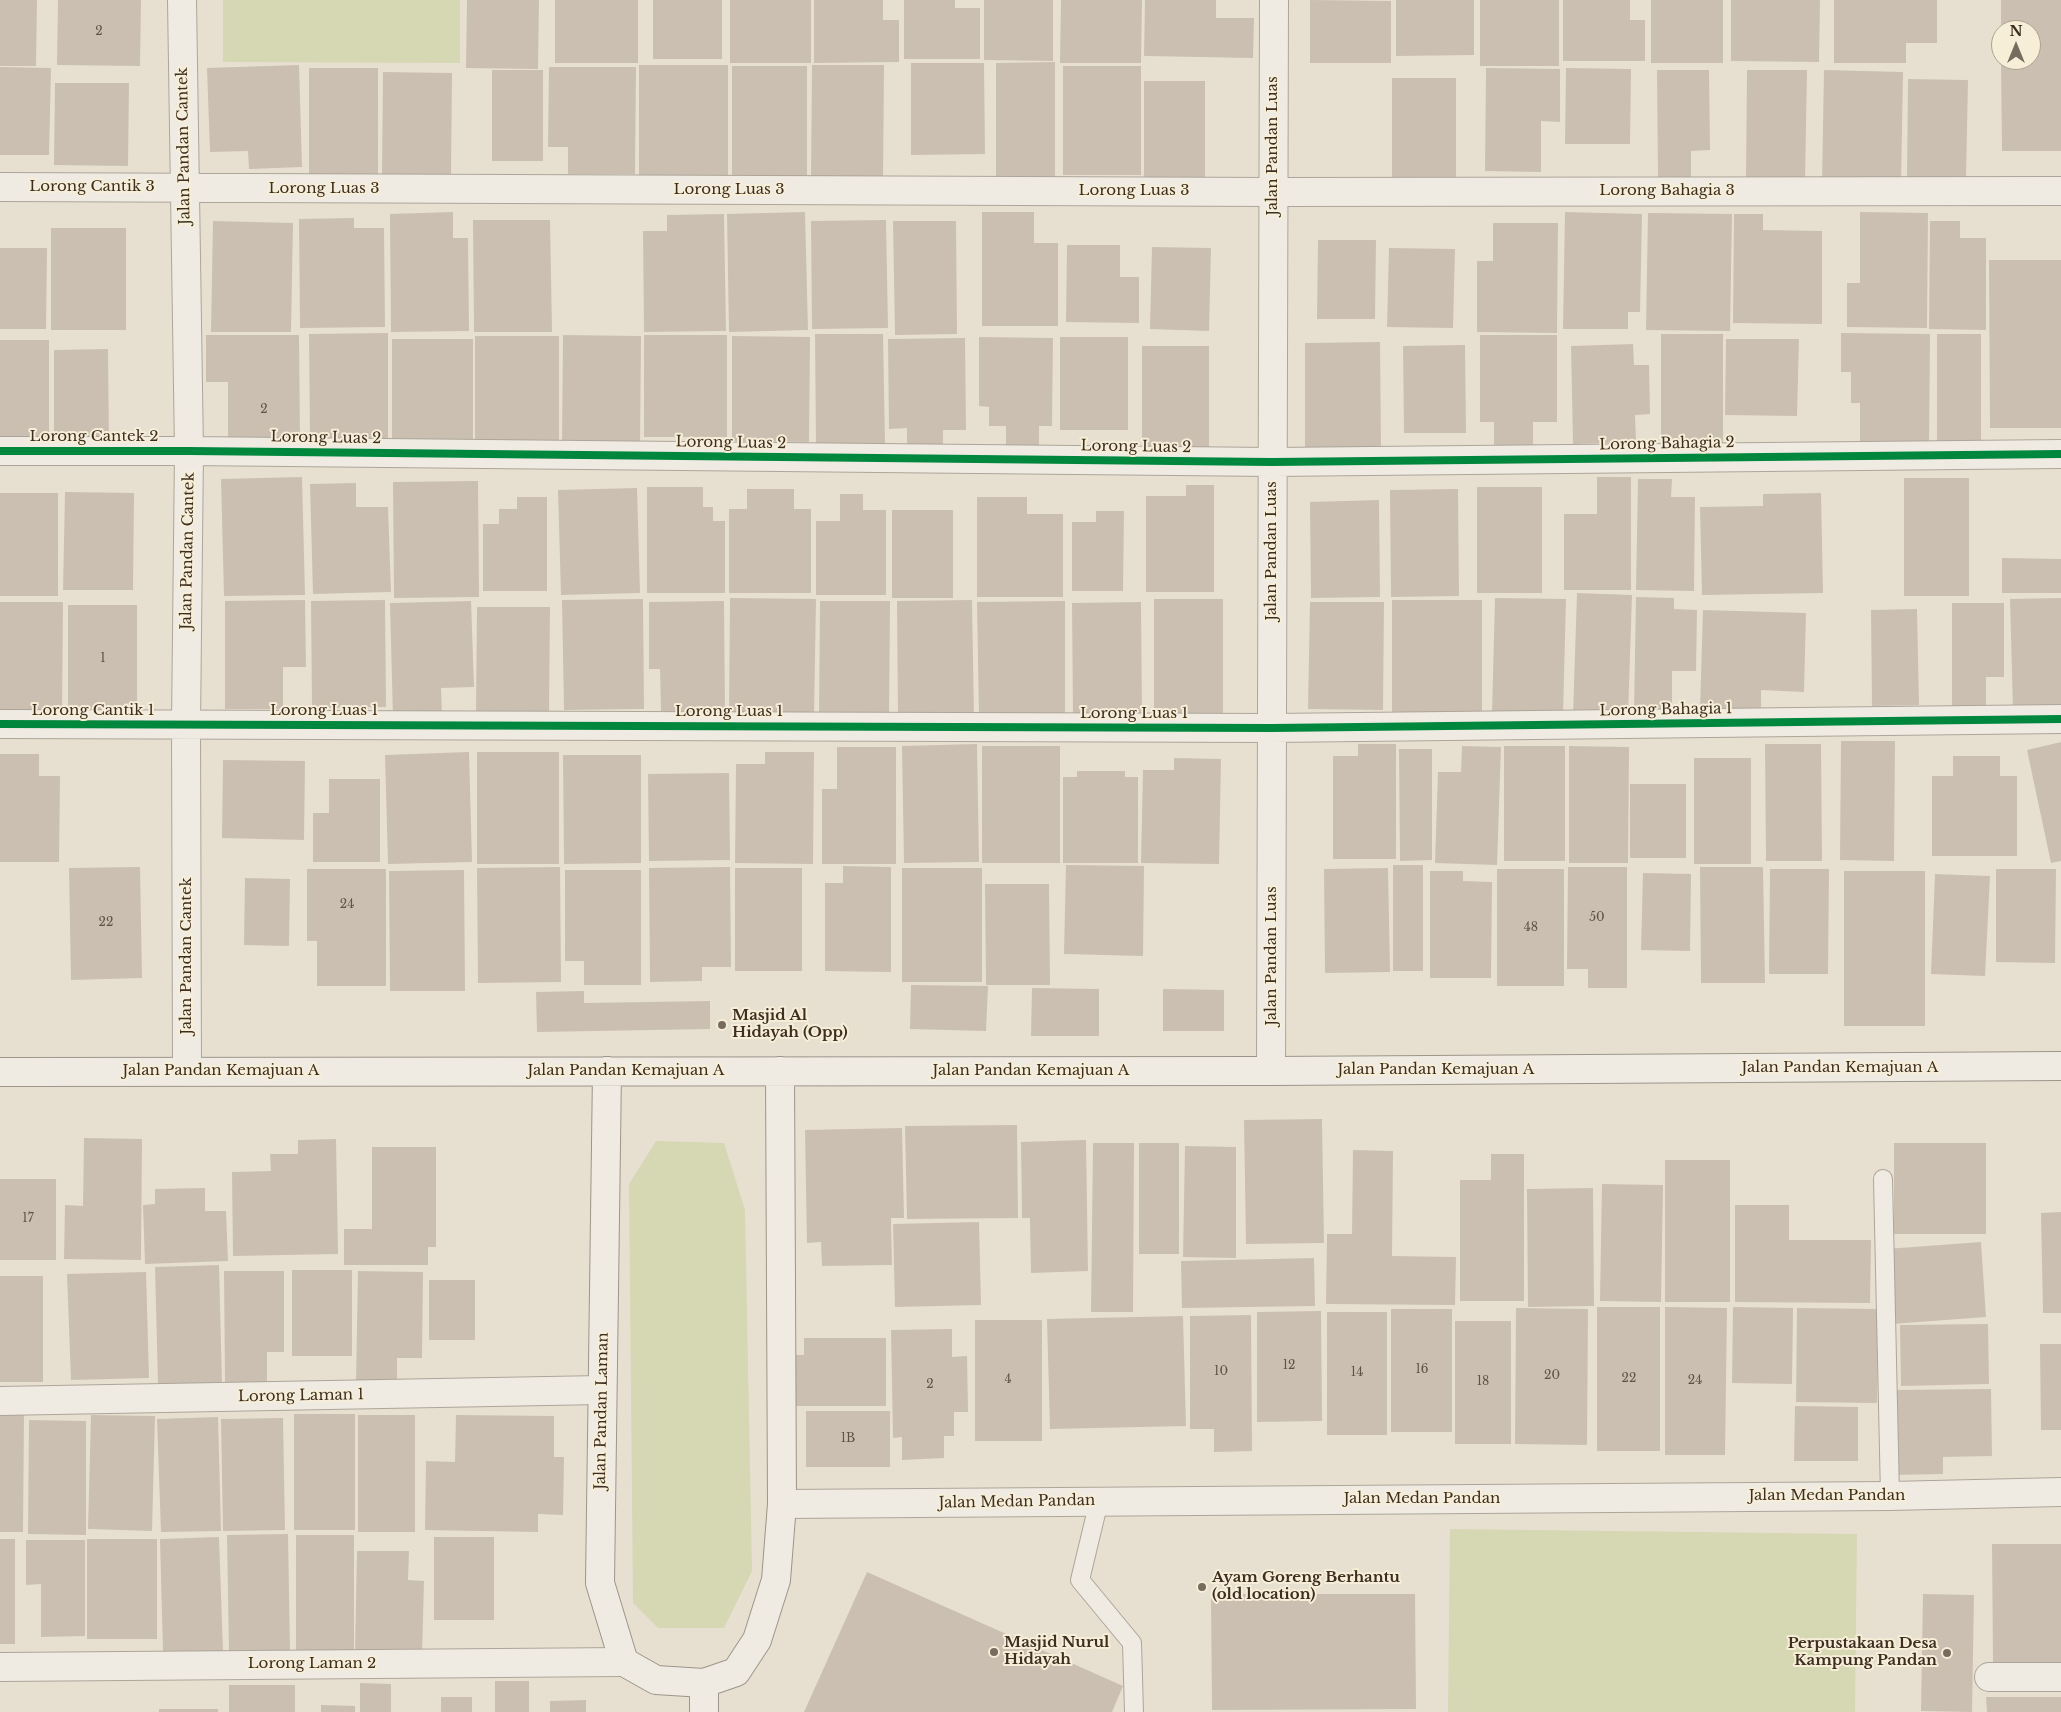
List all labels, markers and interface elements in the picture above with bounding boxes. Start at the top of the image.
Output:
north arrow [1991,20,2041,70]
text: N [2009,22,2023,40]
house number: 2 [95,25,103,39]
street label: Jalan Pandan Cantek [174,67,194,225]
street label: Jalan Pandan Luas [1264,76,1282,216]
street label: Lorong Cantik 3 [29,178,155,196]
street label: Lorong Luas 3 [269,180,379,198]
street label: Lorong Luas 3 [674,181,784,199]
street label: Lorong Luas 3 [1079,182,1189,200]
street label: Lorong Bahagia 3 [1599,182,1735,200]
house number: 2 [260,403,268,417]
street label: Lorong Cantek 2 [30,428,158,446]
street label: Lorong Luas 2 [270,428,382,448]
street label: Lorong Luas 2 [675,433,787,453]
street label: Lorong Bahagia 2 [1599,434,1735,454]
street label: Lorong Luas 2 [1080,437,1192,457]
street label: Jalan Pandan Cantek [178,472,198,630]
street label: Jalan Pandan Luas [1263,481,1281,621]
house number: 1 [100,652,106,666]
street label: Lorong Bahagia 1 [1599,700,1733,720]
street label: Lorong Cantik 1 [32,702,154,720]
street label: Lorong Luas 1 [270,702,378,720]
street label: Lorong Luas 1 [675,703,783,721]
street label: Lorong Luas 1 [1080,705,1188,723]
street label: Jalan Pandan Cantek [178,877,196,1035]
street label: Jalan Pandan Luas [1263,886,1281,1026]
house number: 24 [340,898,354,912]
house number: 50 [1589,911,1605,925]
house number: 22 [99,916,113,930]
house number: 48 [1524,921,1538,935]
place label: Masjid Al Hidayah (Opp) [732,1007,848,1042]
marker: Masjid Al Hidayah (Opp) [716,1019,728,1031]
street label: Jalan Pandan Kemajuan A [1742,1059,1938,1077]
street label: Jalan Pandan Kemajuan A [1338,1061,1534,1079]
street label: Jalan Pandan Kemajuan A [123,1062,319,1080]
street label: Jalan Pandan Kemajuan A [528,1062,724,1080]
street label: Jalan Pandan Kemajuan A [933,1062,1129,1080]
house number: 17 [22,1212,34,1226]
street label: Jalan Pandan Laman [592,1332,612,1490]
house number: 12 [1283,1359,1295,1373]
house number: 16 [1415,1363,1429,1377]
house number: 10 [1214,1365,1228,1379]
house number: 14 [1351,1366,1363,1380]
house number: 20 [1544,1369,1560,1383]
house number: 22 [1622,1372,1636,1386]
house number: 4 [1004,1373,1012,1387]
house number: 24 [1688,1374,1702,1388]
house number: 18 [1477,1375,1489,1389]
house number: 2 [926,1378,934,1392]
street label: Lorong Laman 1 [238,1386,364,1406]
house number: 1B [841,1432,855,1446]
street label: Jalan Medan Pandan [1749,1487,1905,1505]
street label: Jalan Medan Pandan [1344,1490,1500,1508]
street label: Jalan Medan Pandan [938,1492,1096,1512]
place label: Ayam Goreng Berhantu (old location) [1212,1569,1400,1604]
marker: Ayam Goreng Berhantu (old location) [1196,1581,1208,1593]
place label: Masjid Nurul Hidayah [1004,1634,1109,1669]
place label: Perpustakaan Desa Kampung Pandan [1788,1635,1937,1670]
marker: Masjid Nurul Hidayah [988,1646,1000,1658]
marker: Perpustakaan Desa Kampung Pandan [1941,1647,1953,1659]
street label: Lorong Laman 2 [248,1655,376,1673]

